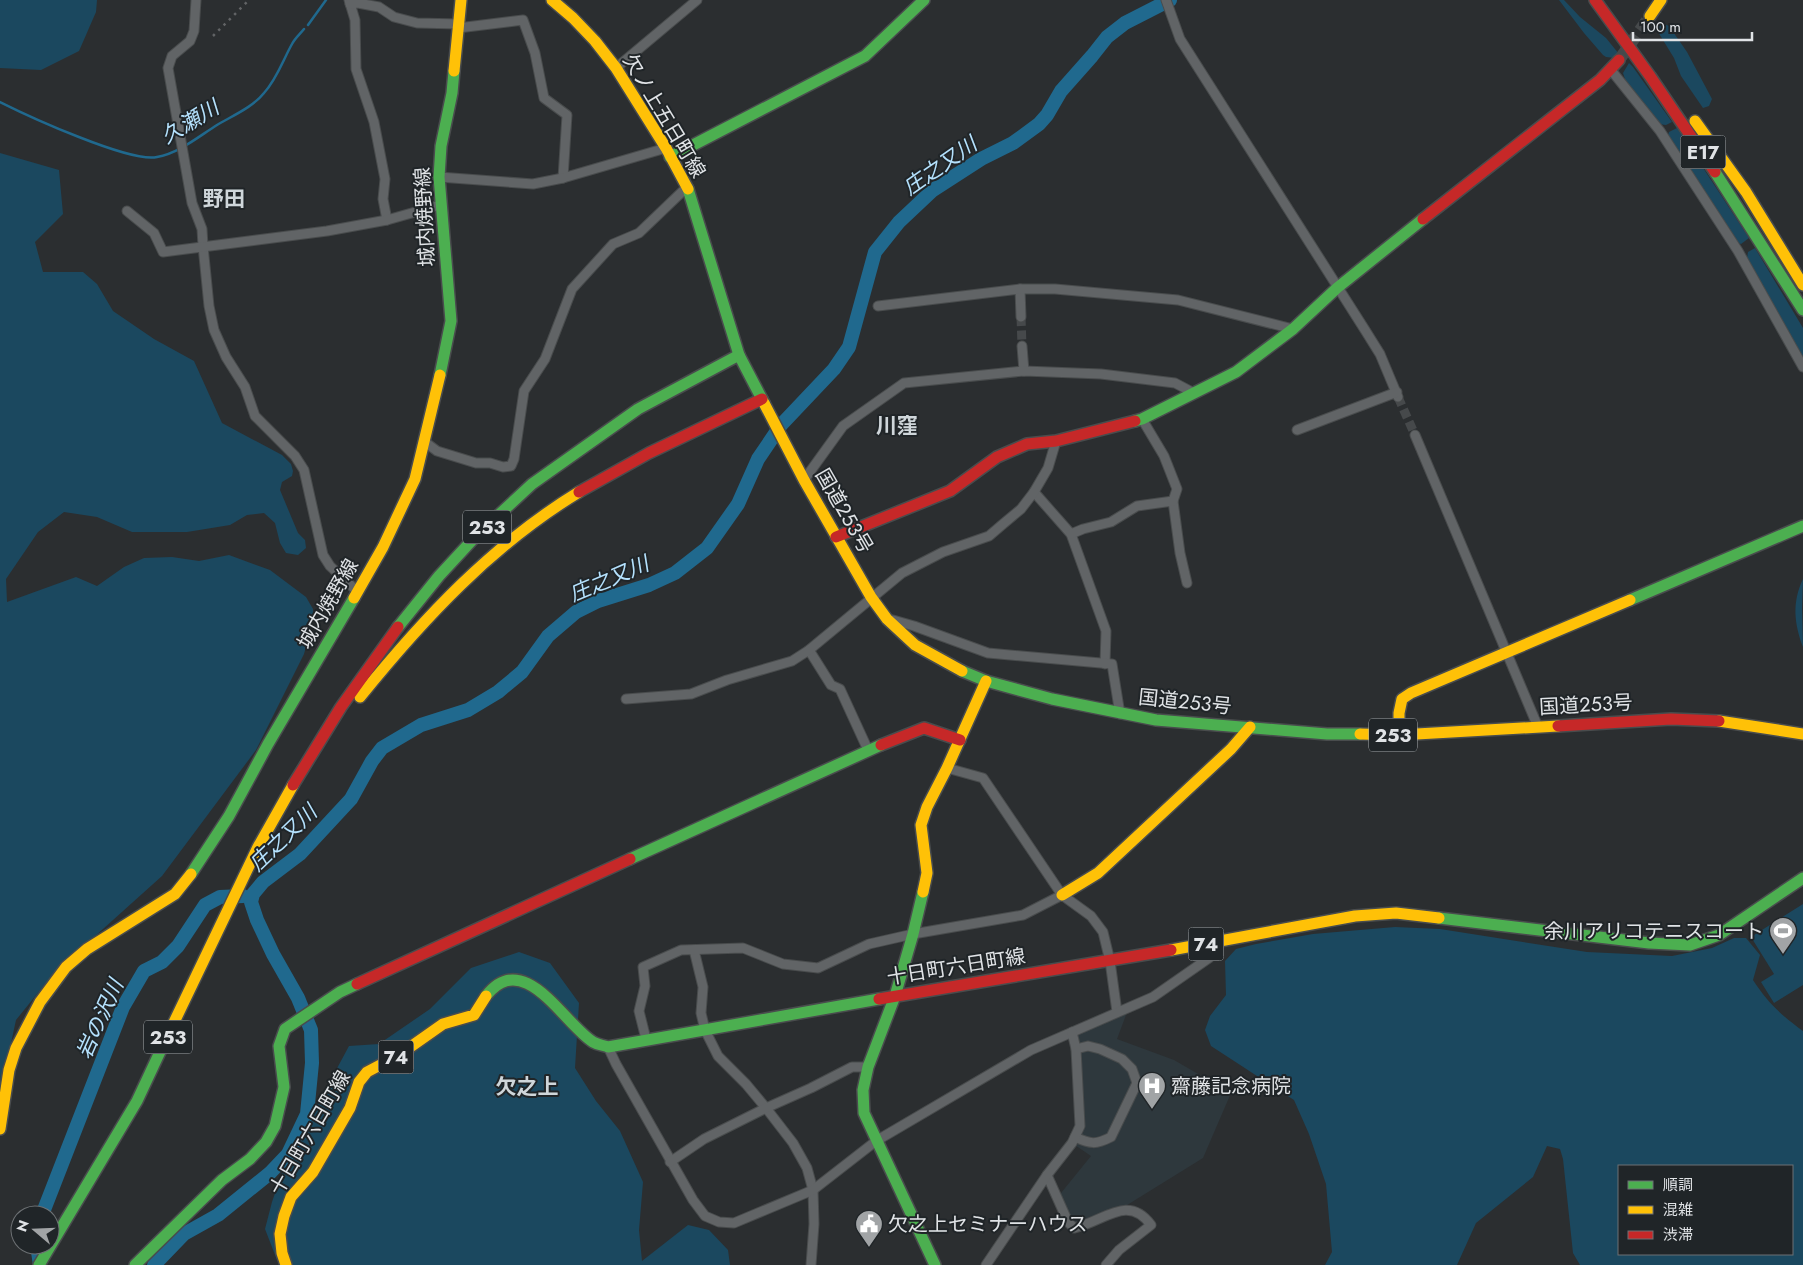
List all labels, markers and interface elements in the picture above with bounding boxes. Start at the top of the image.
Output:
scale bar [1633,10,1752,42]
text: 100 m [1640,16,1681,38]
street label: 欠ノ上五日町線 [616,49,712,183]
water label: 久瀬川 [155,92,226,151]
water label: 庄之又川 [897,128,985,202]
road number: E17 [1680,136,1726,168]
street label: 城内焼野線 [408,166,442,268]
district label: 野田 [203,184,245,214]
district label: 川窪 [876,411,918,441]
street label: 国道253号 [808,463,880,559]
road number: 253 [463,511,511,544]
water label: 庄之又川 [564,548,655,609]
street label: 城内焼野線 [290,553,366,655]
street label: 国道253号 [1137,683,1233,721]
street label: 国道253号 [1539,688,1633,722]
road number: 253 [1369,718,1417,752]
water label: 庄之又川 [242,797,325,878]
sports icon: 余川アリコテニスコート [1768,916,1798,955]
place label: 余川アリコテニスコート [1544,917,1764,946]
road number: 74 [1188,928,1224,961]
street label: 十日町六日町線 [885,942,1027,992]
water label: 岩の沢川 [69,973,132,1063]
road number: 253 [144,1020,192,1054]
road number: 74 [378,1040,414,1074]
street label: 十日町六日町線 [262,1065,358,1201]
hospital icon: 齋藤記念病院 [1137,1071,1167,1110]
district label: 欠之上 [496,1072,559,1102]
place label: 齋藤記念病院 [1171,1072,1291,1101]
legend [1618,1165,1793,1255]
text: 順調 [1663,1174,1693,1196]
text: 混雑 [1663,1199,1693,1221]
north arrow [10,1205,60,1255]
public building icon: 欠之上セミナーハウス [854,1209,884,1248]
place label: 欠之上セミナーハウス [888,1210,1088,1239]
text: N [11,1217,34,1234]
text: 渋滞 [1663,1224,1693,1246]

